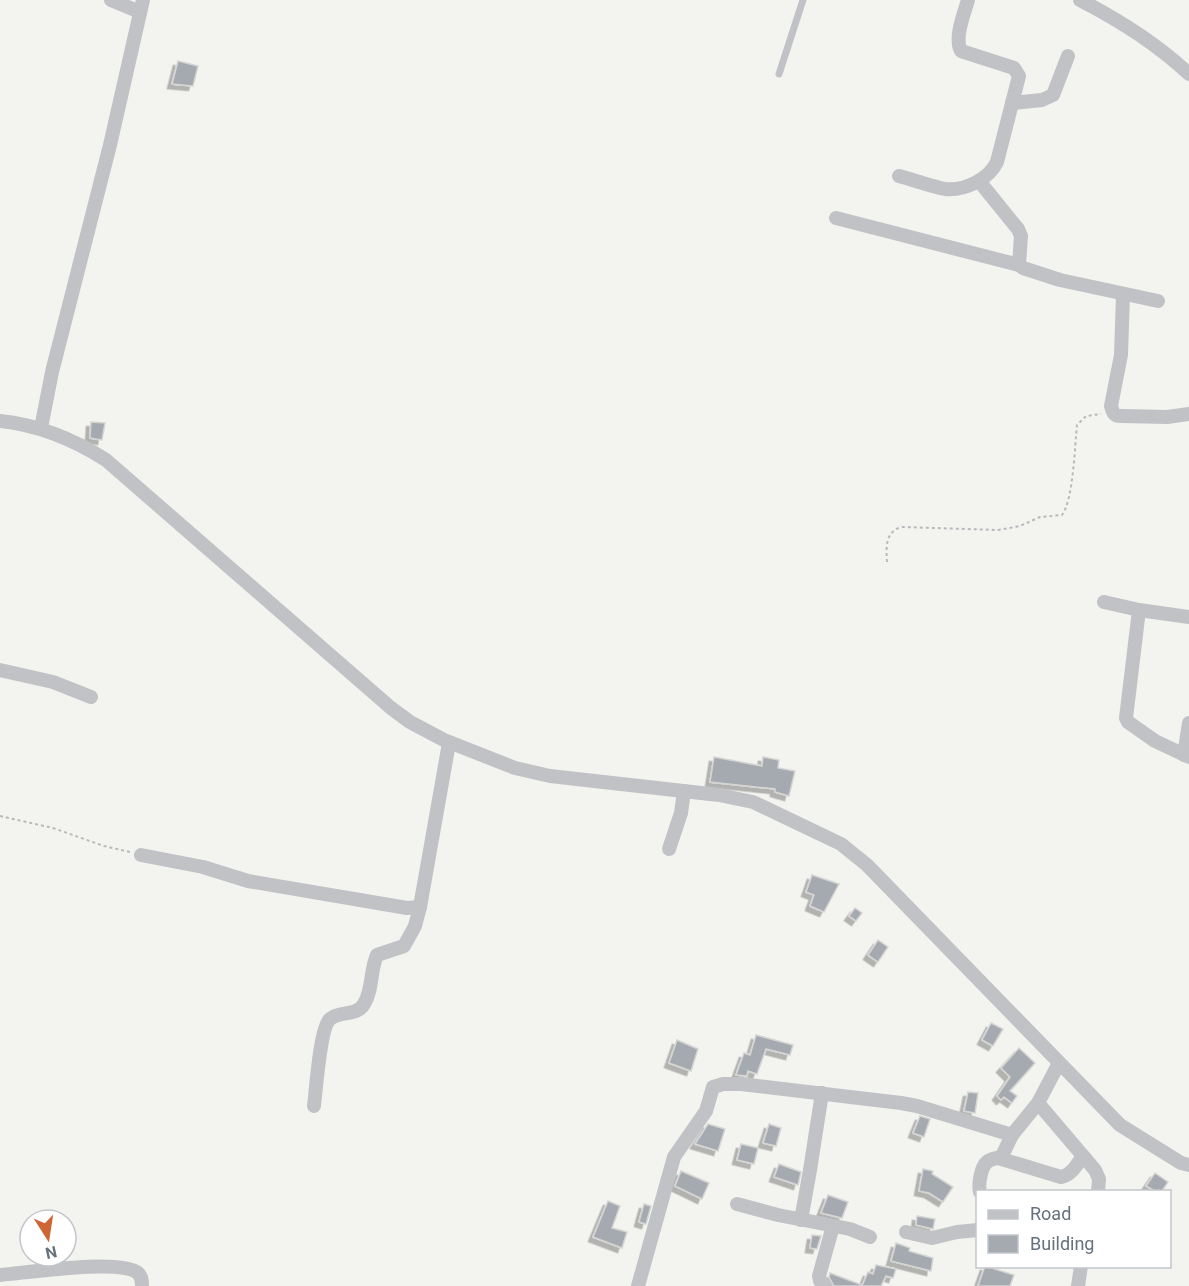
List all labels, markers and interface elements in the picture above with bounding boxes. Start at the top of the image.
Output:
legend [976,1190,1171,1268]
text: Road [1030,1203,1071,1224]
north arrow [18,1208,78,1268]
text: Building [1030,1233,1094,1254]
text: N [44,1242,59,1263]

